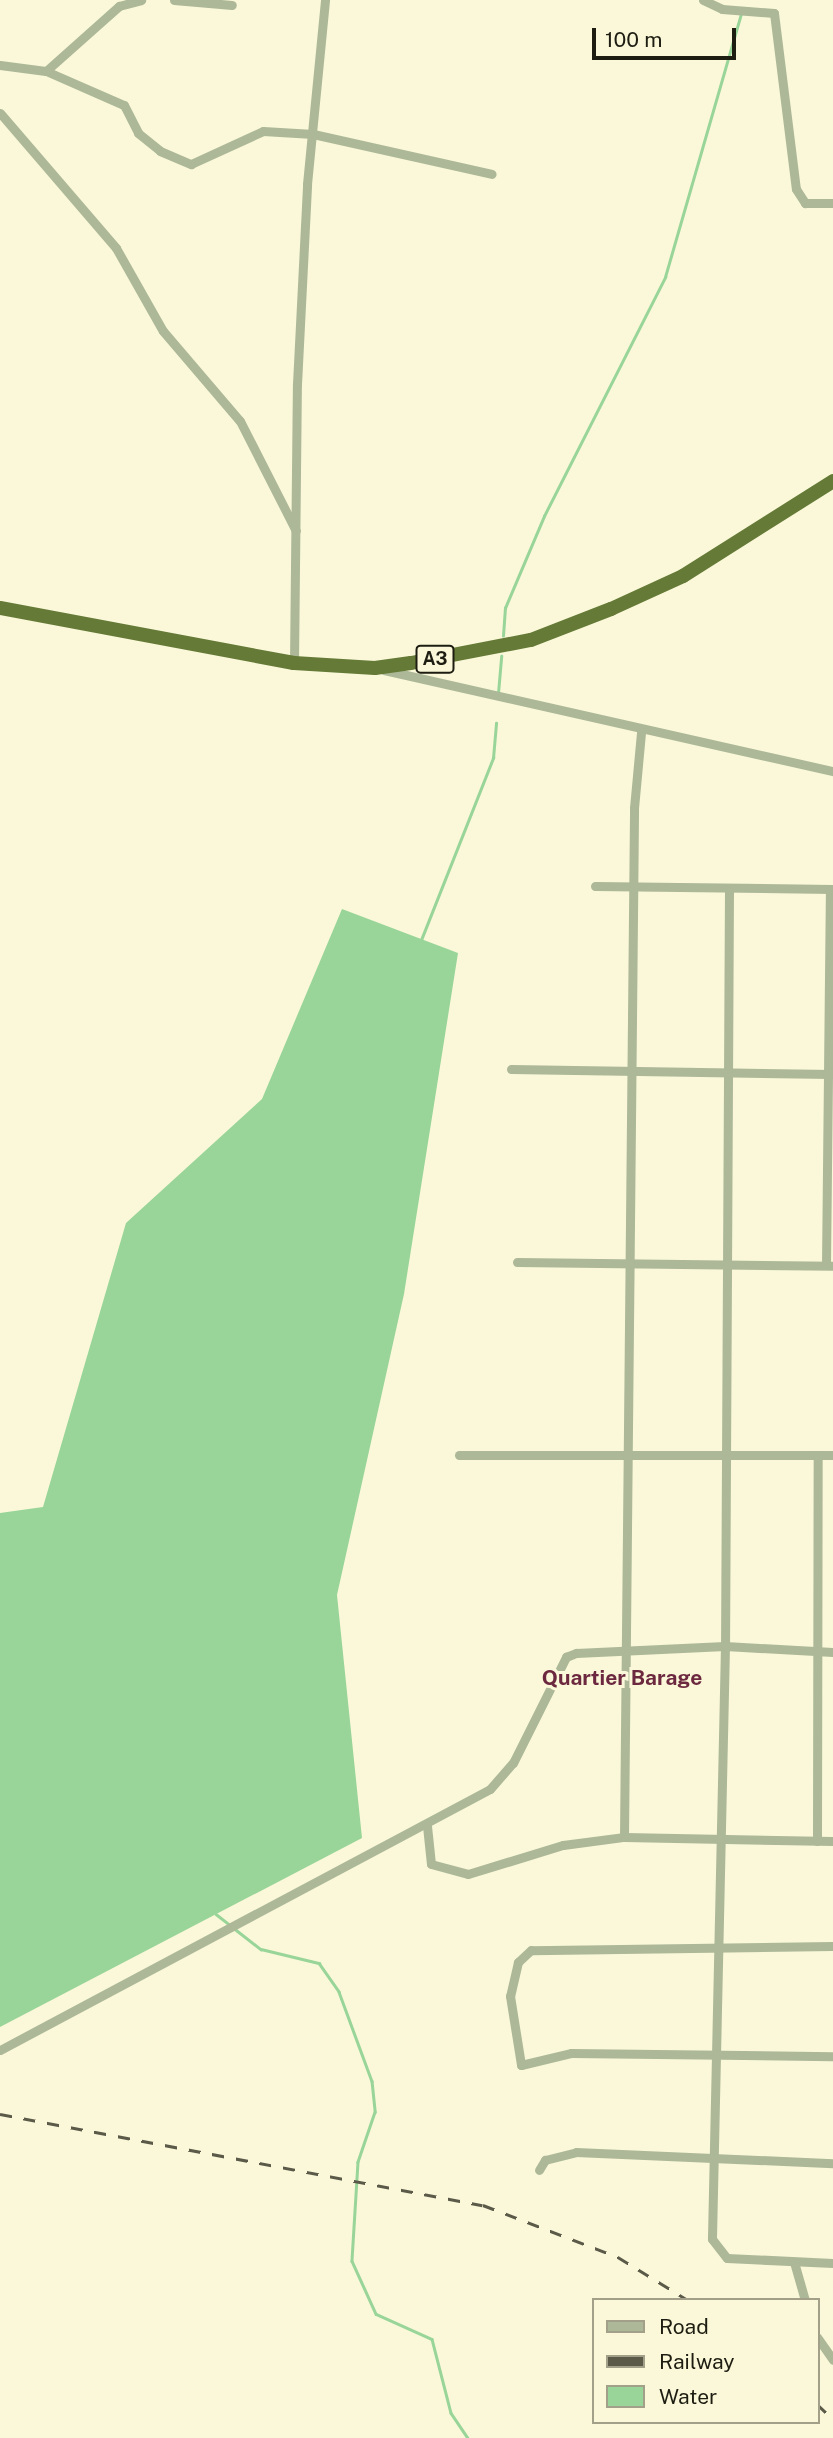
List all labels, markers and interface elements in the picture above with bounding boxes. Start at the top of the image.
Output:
scale bar [595,14,738,58]
text: 100 m [605,27,662,52]
road number: A3 [414,644,456,674]
district label: Quartier Barage [542,1665,702,1691]
legend [592,2298,819,2424]
text: Road [659,2314,709,2339]
text: Railway [659,2349,735,2374]
text: Water [659,2384,717,2409]

